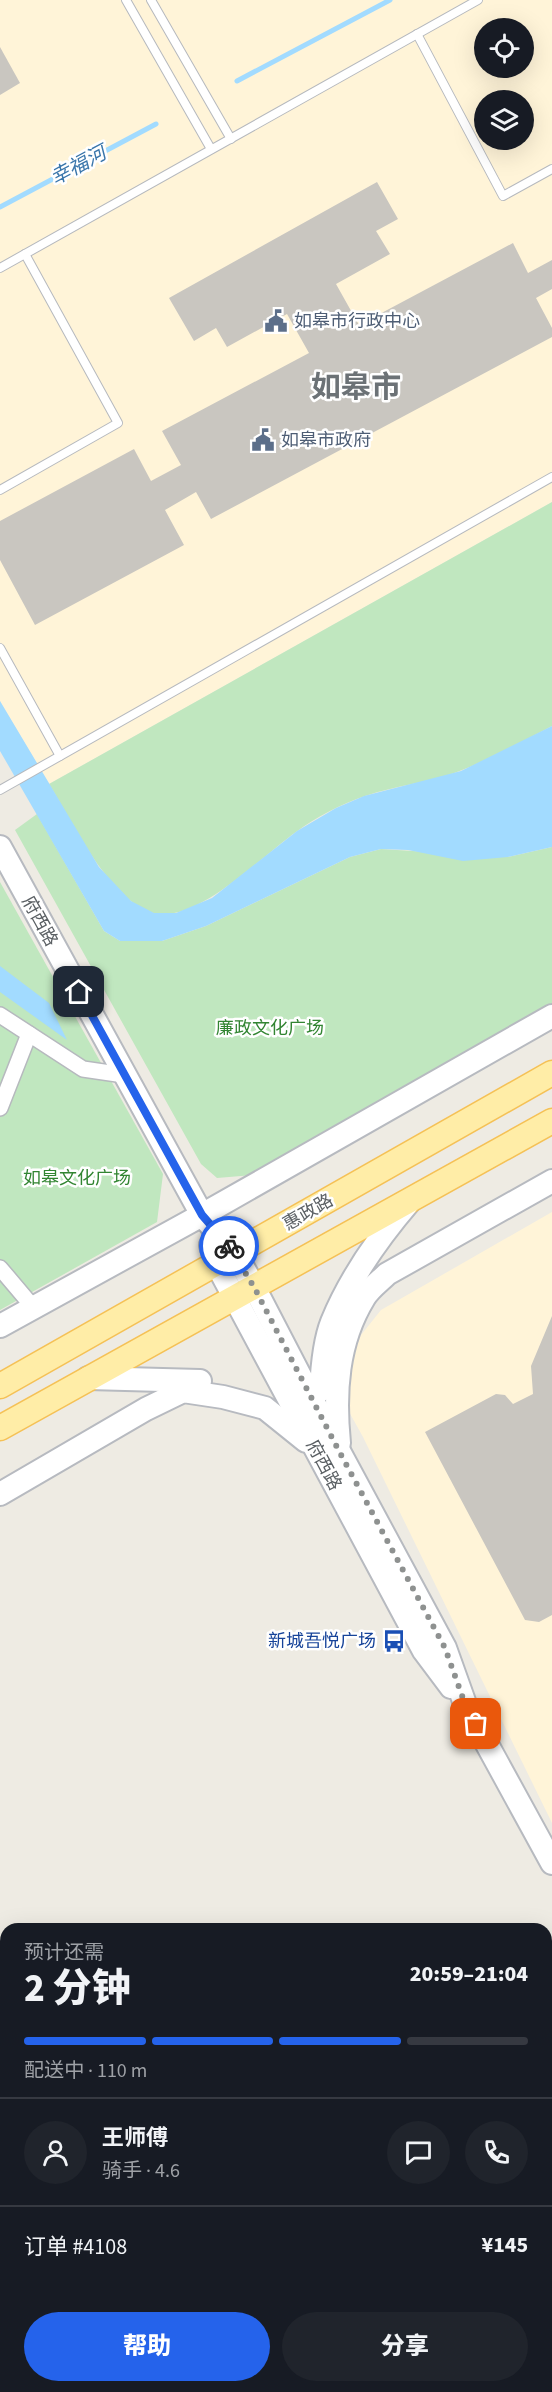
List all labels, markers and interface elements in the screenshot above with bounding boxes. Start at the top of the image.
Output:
map controls [474,18,534,150]
button: locate [474,18,534,78]
button: layers [474,90,534,150]
water label: 幸福河 [45,138,115,192]
public building icon: 如皋市行政中心 [263,308,289,334]
place label: 如皋市行政中心 [294,309,420,334]
district label: 如皋市 [311,366,401,409]
public building icon: 如皋市政府 [250,427,276,453]
place label: 如皋市政府 [281,428,371,453]
street label: 府西路 [16,892,64,951]
pin [53,966,104,1017]
icon: home [62,975,95,1008]
park label: 廉政文化广场 [216,1016,324,1041]
park label: 如皋文化广场 [23,1166,131,1191]
street label: 惠政路 [279,1188,338,1237]
courier [199,1216,259,1276]
icon: bike [213,1230,246,1263]
street label: 府西路 [300,1436,347,1495]
bus stop icon: 新城吾悦广场 [381,1628,407,1654]
place label: 新城吾悦广场 [268,1629,376,1654]
pin [450,1698,501,1749]
icon: bag [459,1707,492,1740]
text: 预计还需 [24,1939,104,1967]
text: 20:59–21:04 [410,1958,528,1990]
text: 2 分钟 [24,1961,131,2017]
text: 配送中 · 110 m [24,2057,147,2085]
button: person [24,2121,87,2184]
button: chat [387,2121,450,2184]
button: phone [465,2121,528,2184]
text: 王师傅 [102,2122,168,2154]
text: 骑手 · 4.6 [102,2157,180,2185]
text: ¥145 [482,2229,528,2261]
text: 订单 #4108 [24,2231,127,2263]
button: 帮助 [24,2312,270,2381]
button: 分享 [282,2312,528,2381]

